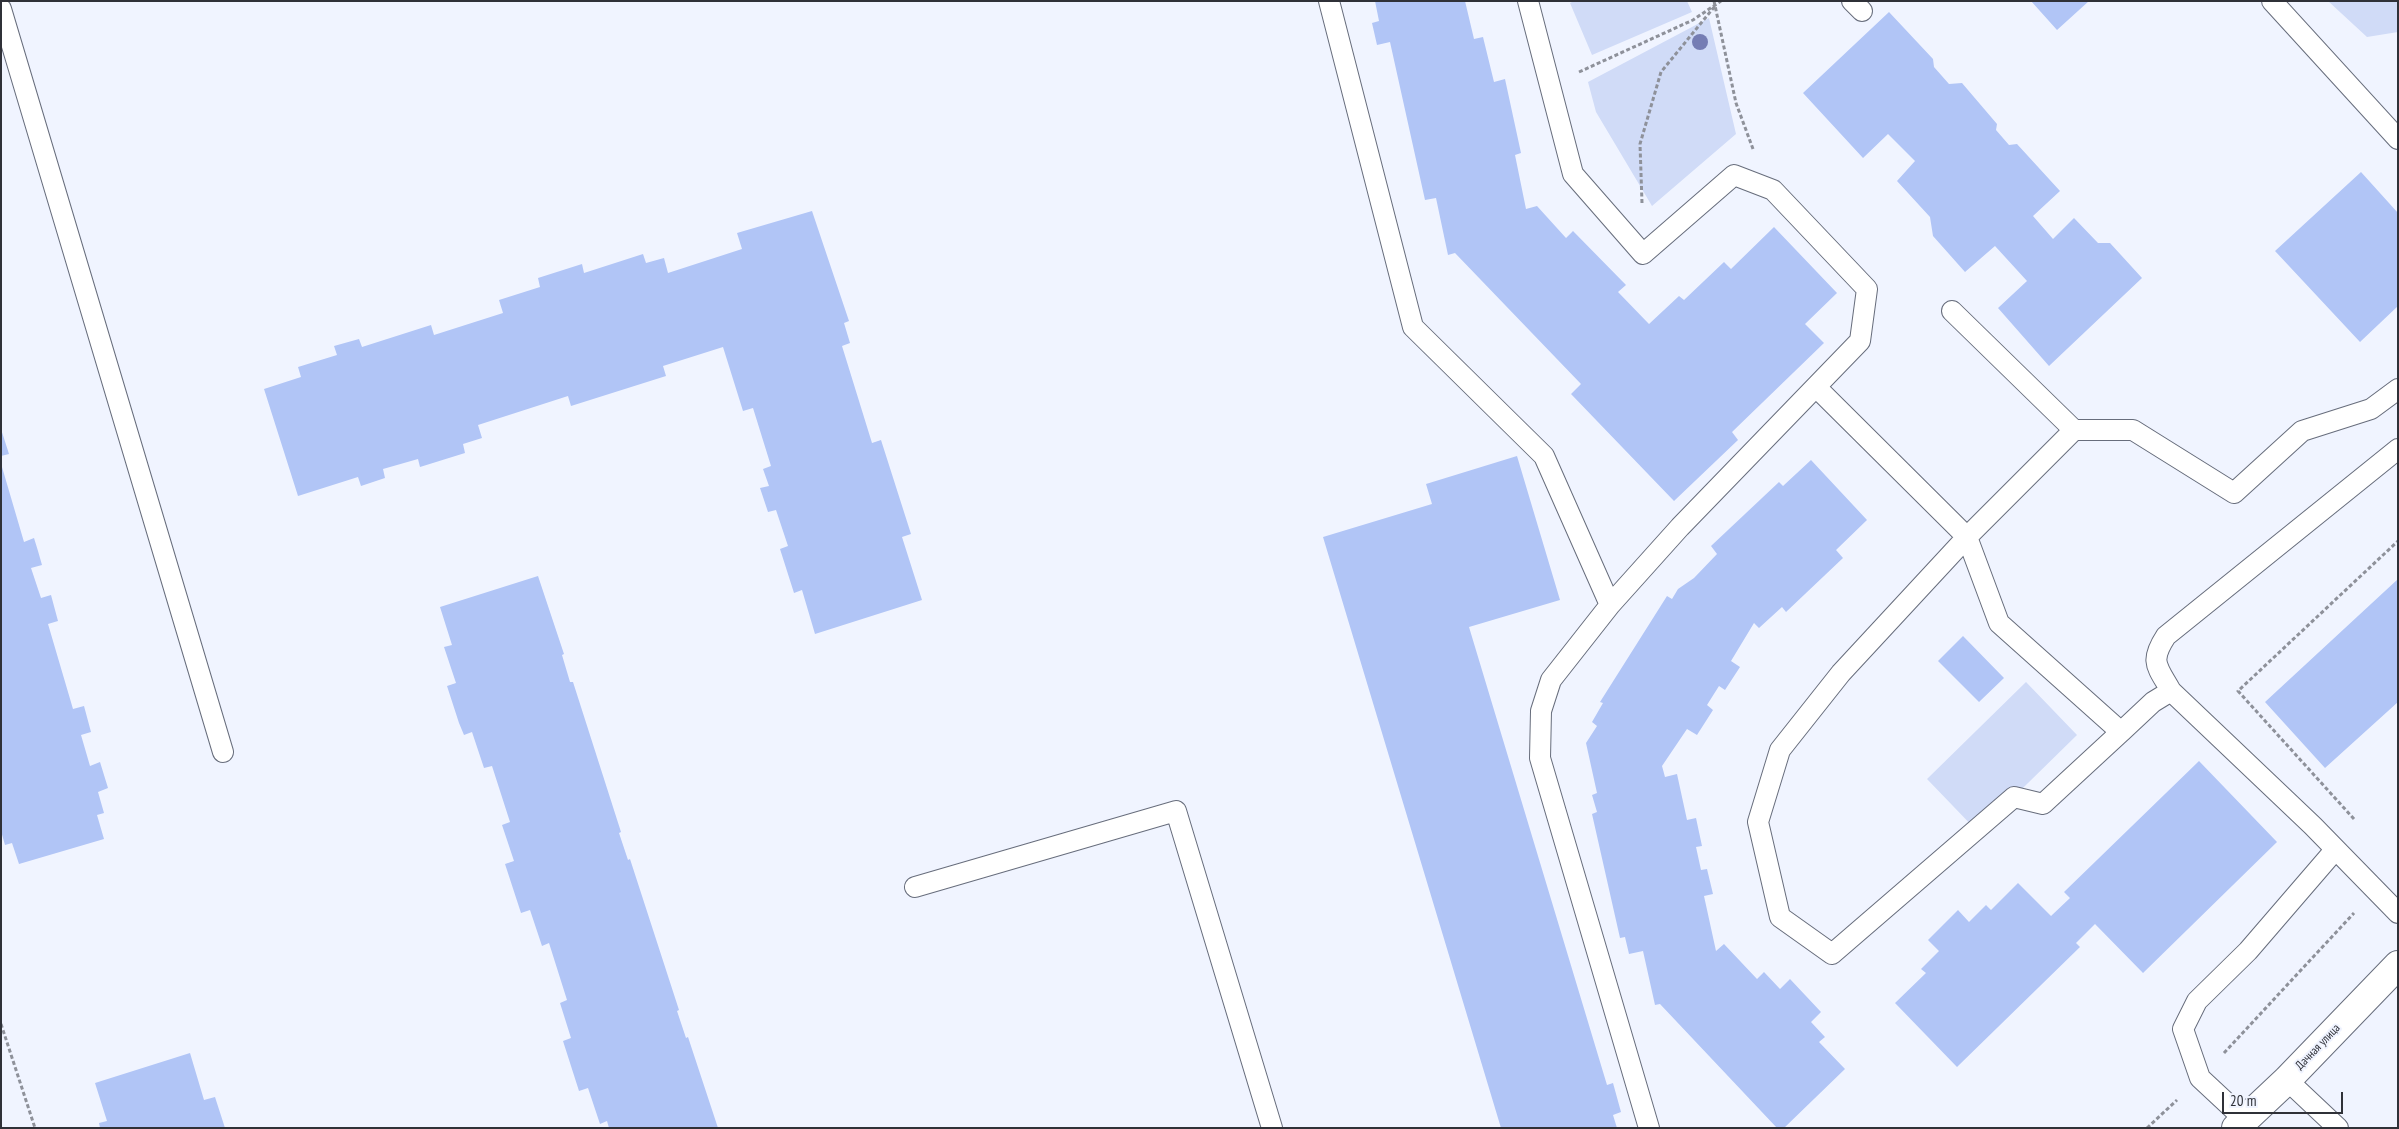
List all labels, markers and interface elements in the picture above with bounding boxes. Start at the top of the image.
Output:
street label: Дачная улица [2293,1021,2343,1073]
scale bar [2224,1082,2345,1114]
text: 20 m [2230,1091,2256,1110]

